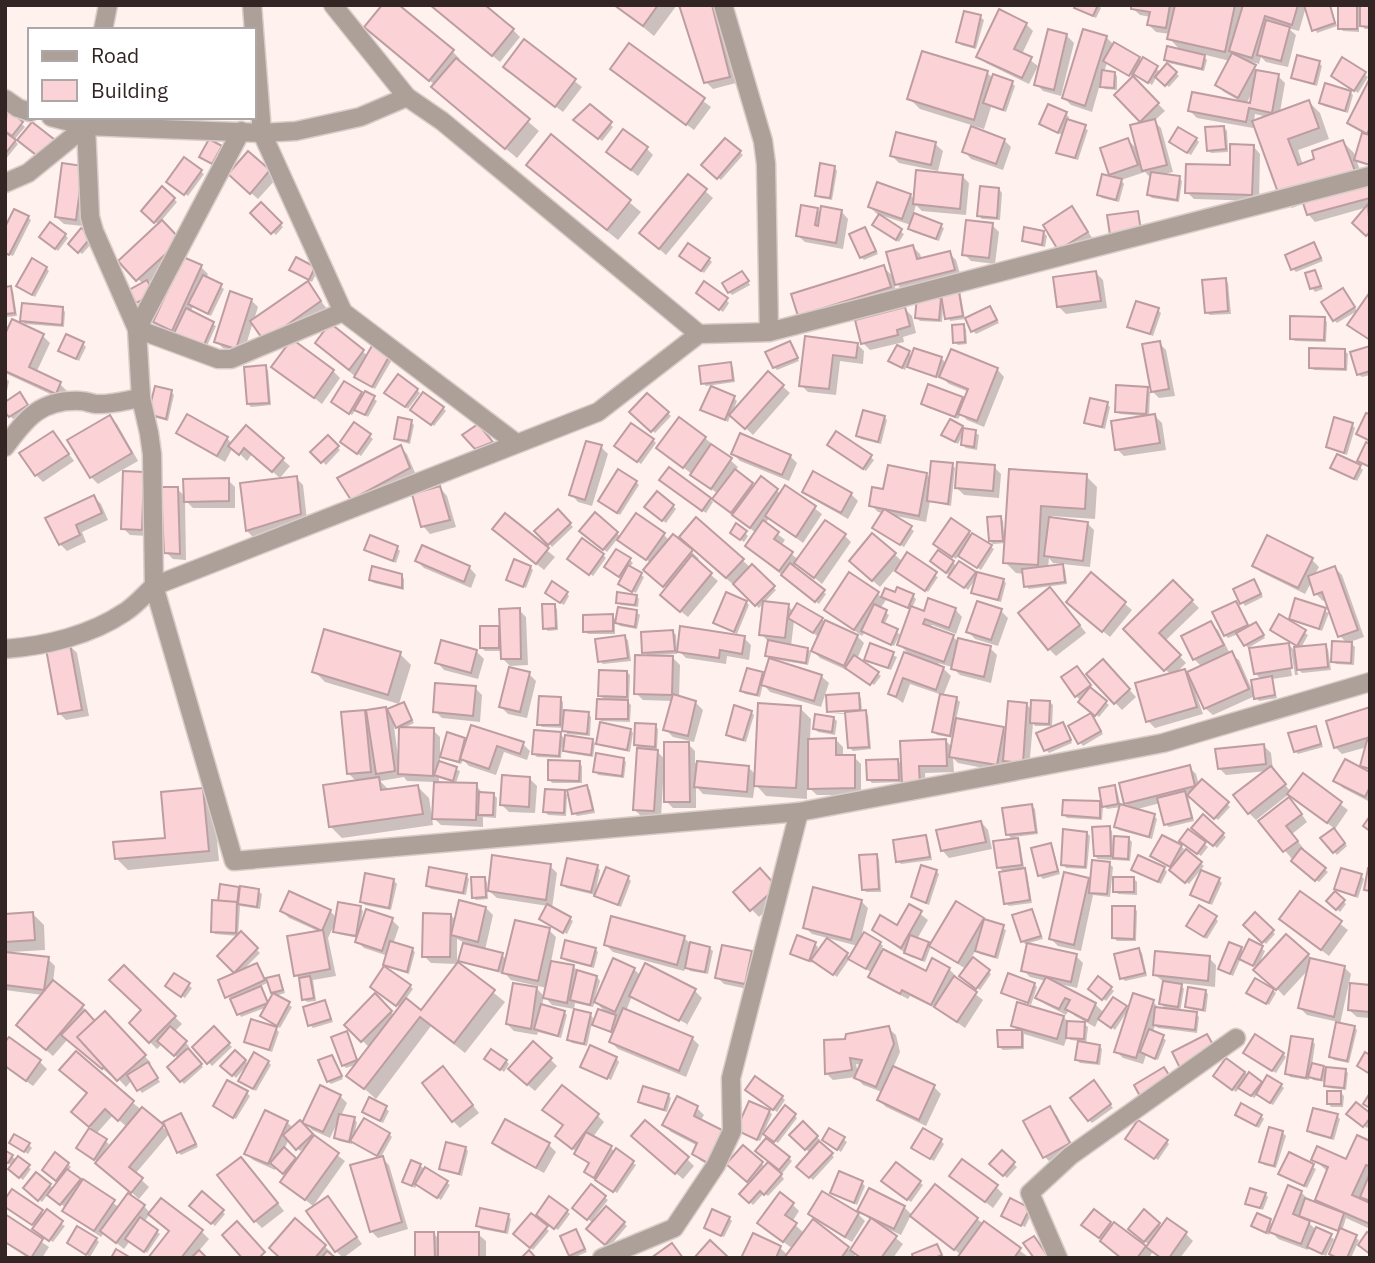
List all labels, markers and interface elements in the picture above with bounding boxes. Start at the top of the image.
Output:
legend [28,28,256,119]
text: Road [91,41,139,69]
text: Building [91,76,168,104]

